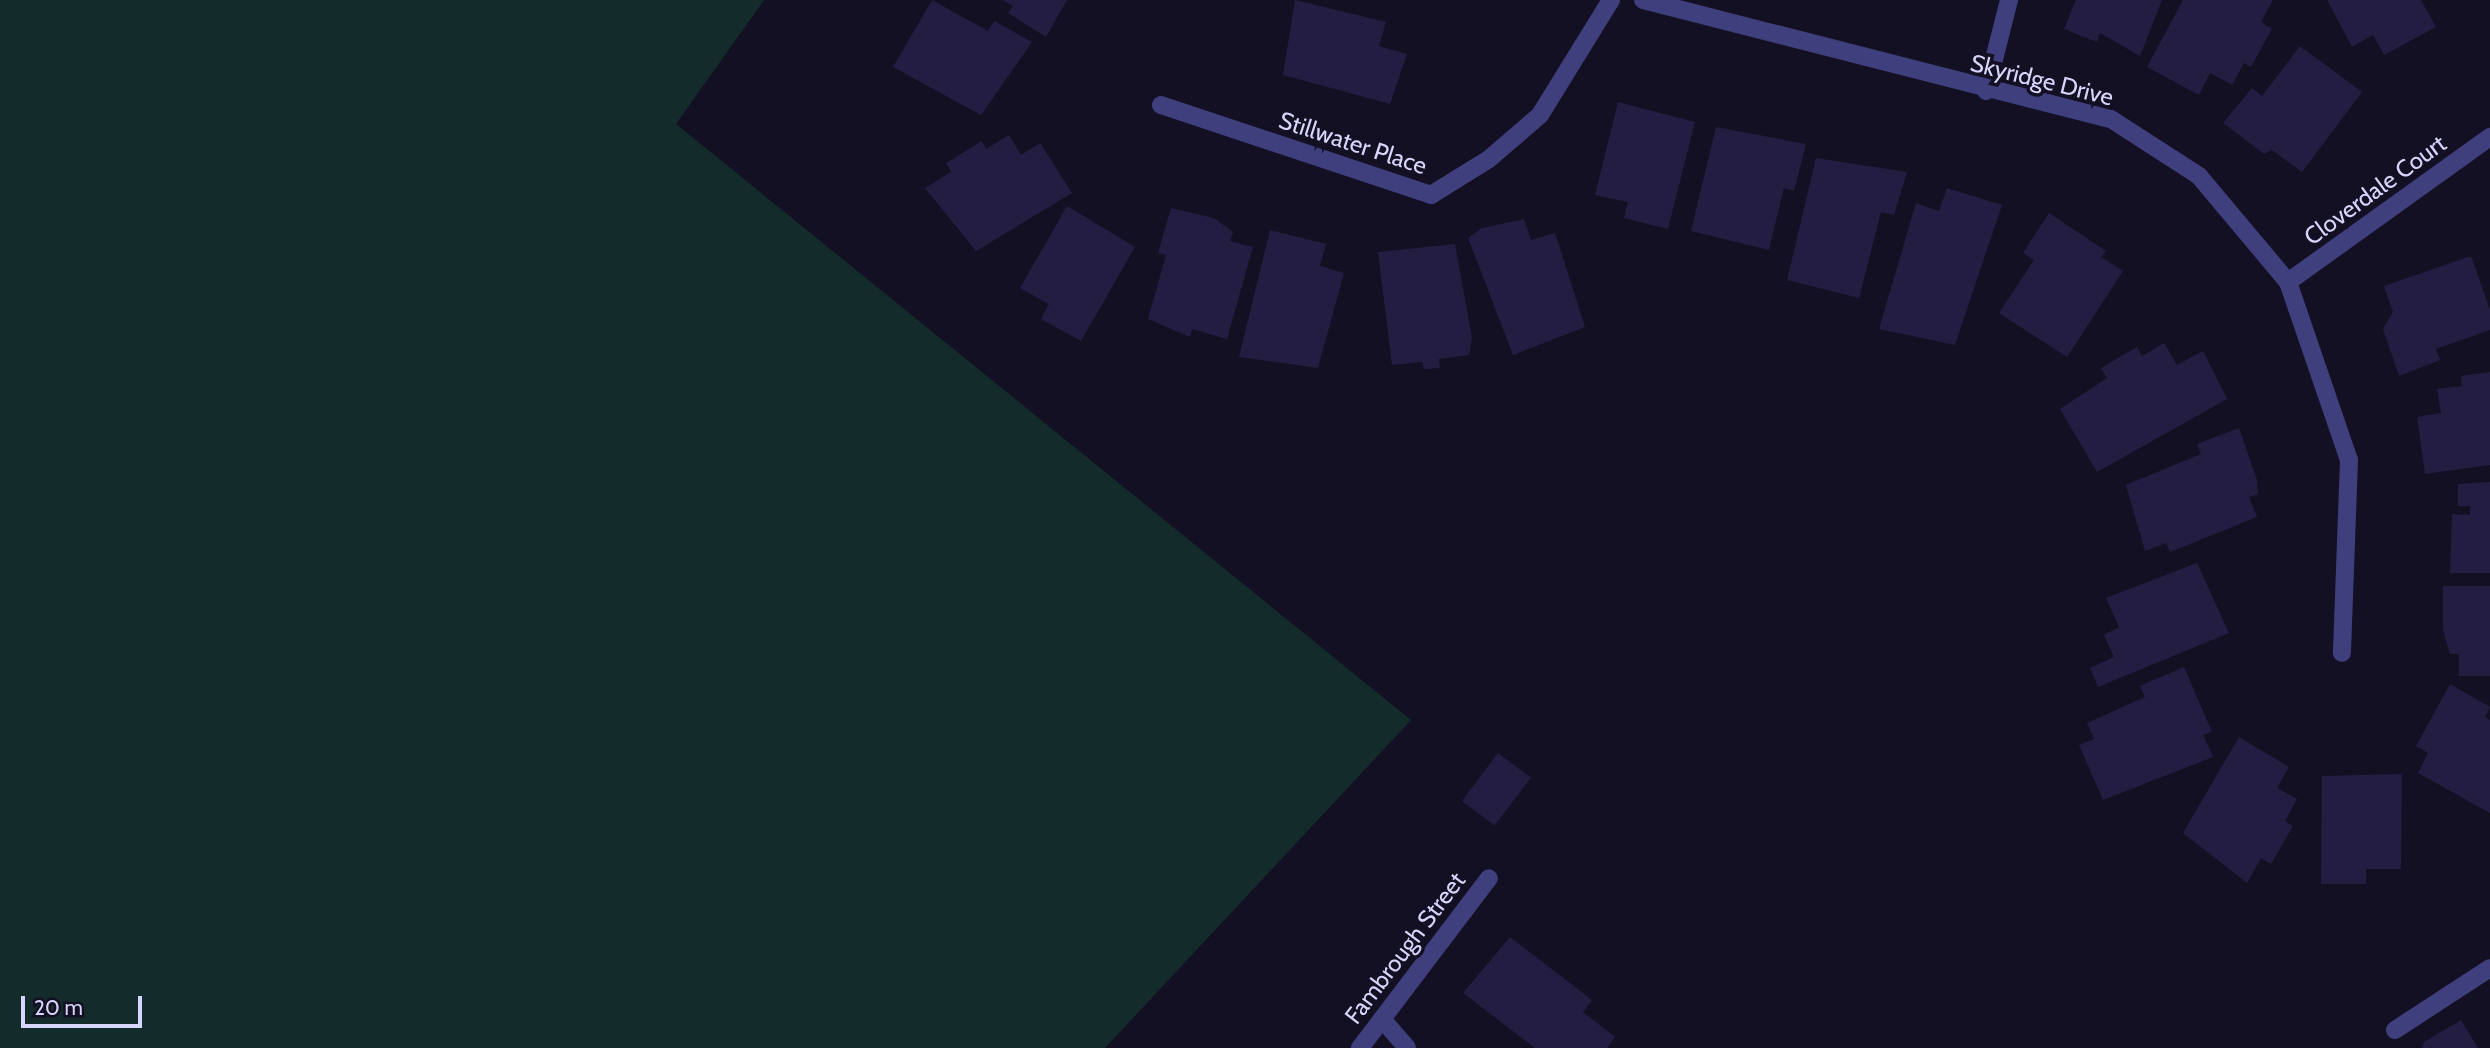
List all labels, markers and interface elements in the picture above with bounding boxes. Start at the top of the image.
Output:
street label: Skyridge Drive [1968,48,2116,112]
street label: Stillwater Place [1275,106,1431,180]
street label: Cloverdale Court [2298,129,2452,251]
street label: Fambrough Street [1339,867,1471,1029]
scale bar [24,982,145,1026]
text: 20 m [34,995,83,1020]

